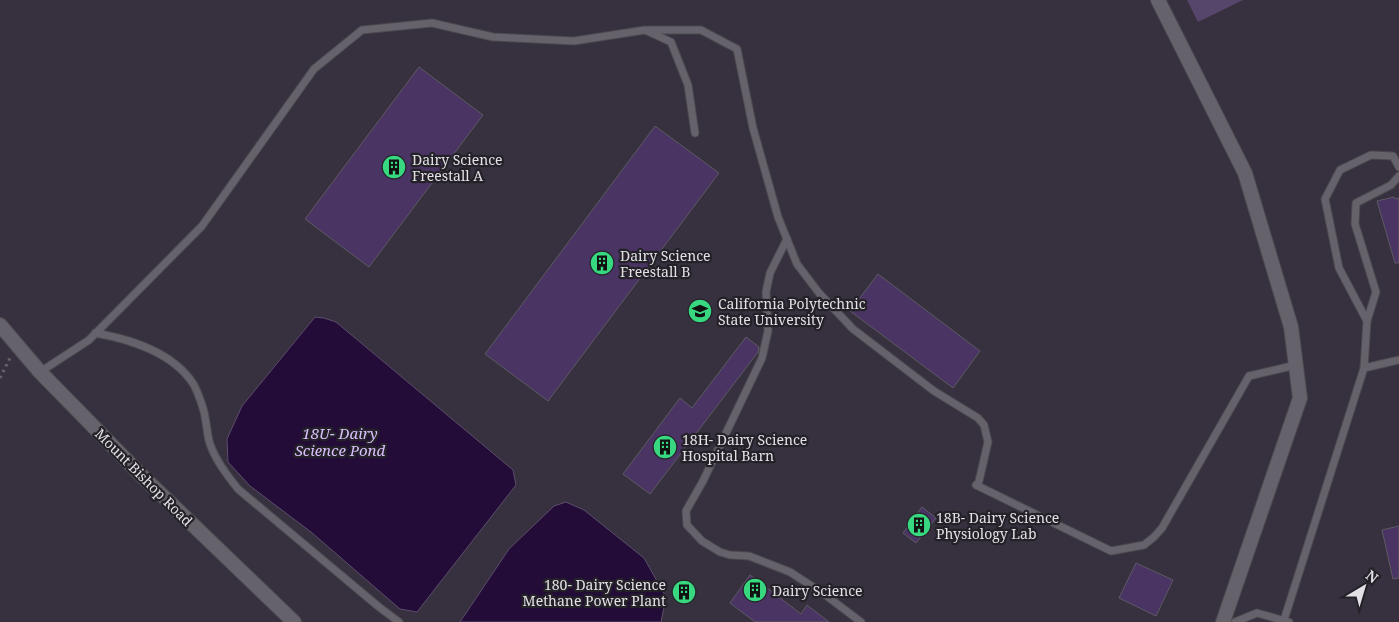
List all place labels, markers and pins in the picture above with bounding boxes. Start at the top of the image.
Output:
place label: Dairy Science Freestall A [412,150,503,185]
building icon: Dairy Science Freestall A [381,154,407,180]
place label: Dairy Science Freestall B [620,246,711,281]
building icon: Dairy Science Freestall B [589,250,615,276]
place label: California Polytechnic State University [718,294,866,329]
school or university icon: California Polytechnic State University [687,298,713,324]
place label: 18H- Dairy Science Hospital Barn [682,430,807,465]
building icon: 18H- Dairy Science Hospital Barn [652,434,678,460]
place label: 18B- Dairy Science Physiology Lab [936,508,1059,543]
building icon: 18B- Dairy Science Physiology Lab [906,512,932,538]
place label: 180- Dairy Science Methane Power Plant [523,575,666,610]
building icon: Dairy Science [742,577,768,603]
building icon: 180- Dairy Science Methane Power Plant [671,579,697,605]
place label: Dairy Science [772,581,863,600]

